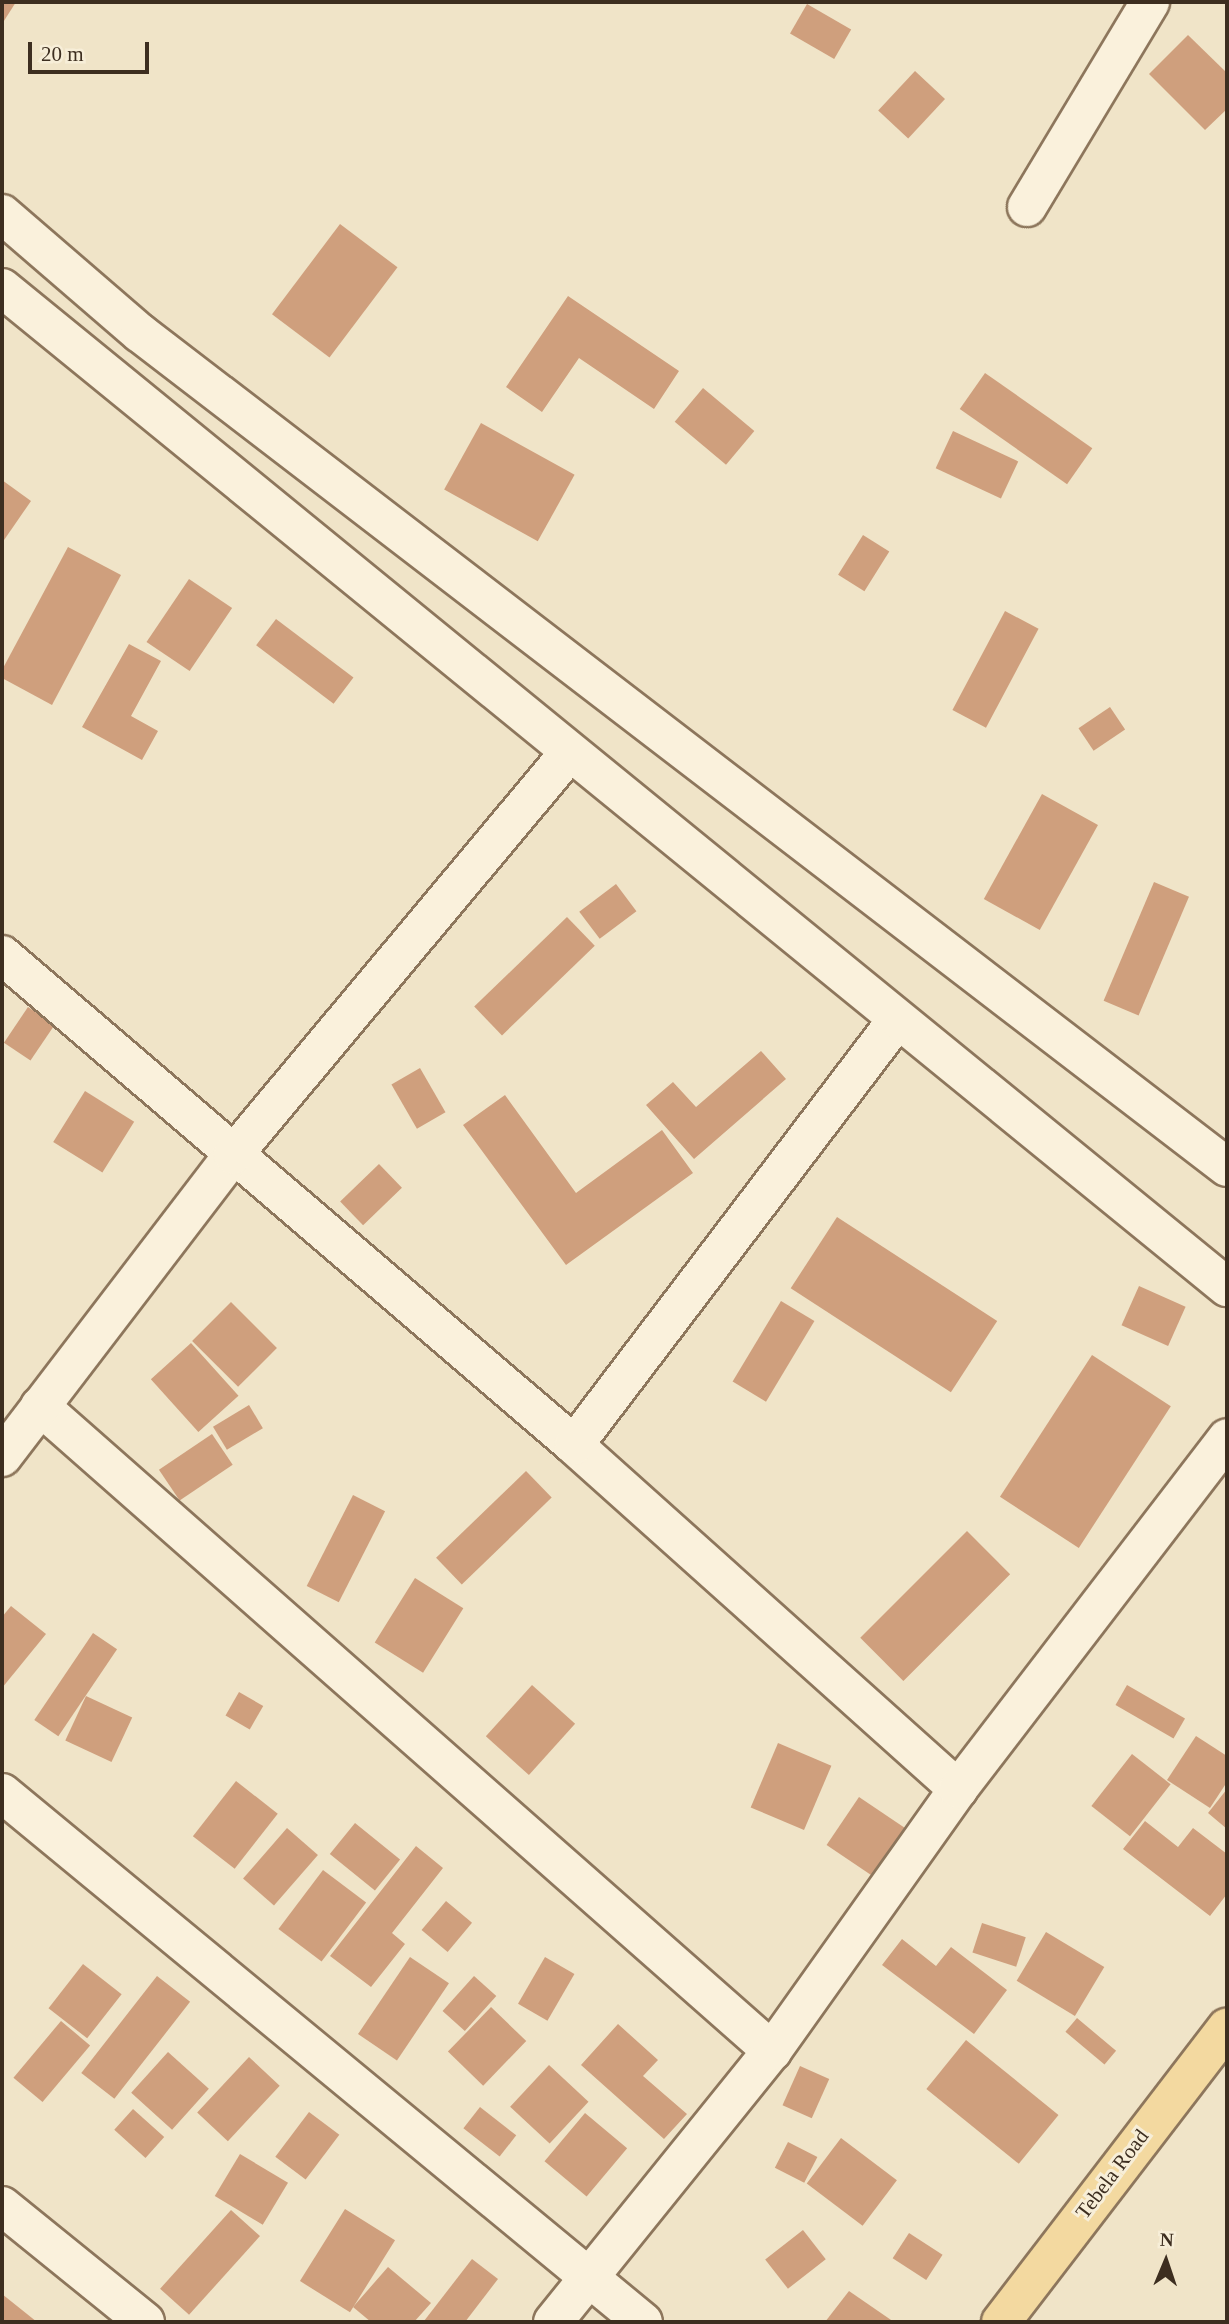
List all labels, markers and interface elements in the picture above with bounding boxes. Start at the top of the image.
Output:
scale bar [32,28,152,72]
text: 20 m [41,42,84,66]
street label: Tebela Road [1070,2124,1154,2224]
north arrow [1131,2226,1201,2296]
text: N [1160,2229,1174,2250]

